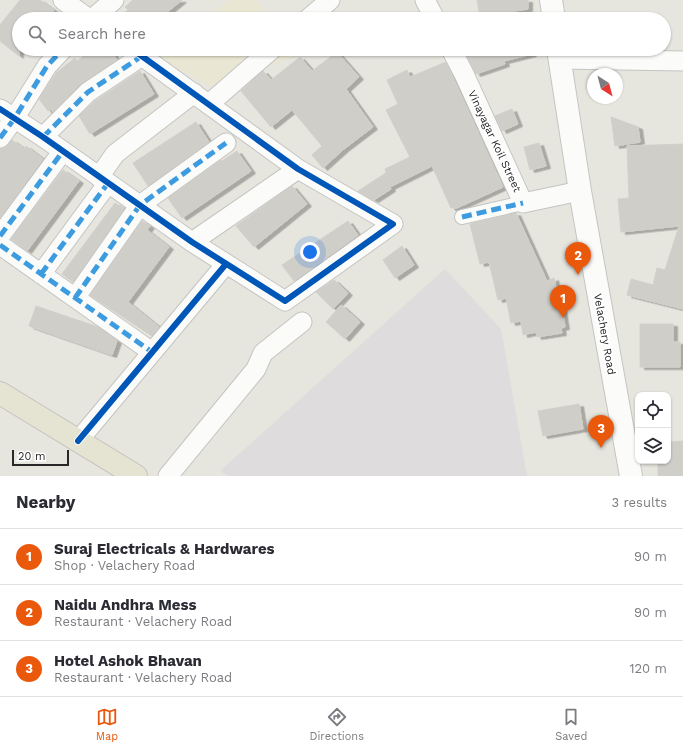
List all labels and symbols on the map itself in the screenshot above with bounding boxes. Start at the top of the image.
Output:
north arrow [587,68,623,104]
street label: Vinayagar Koil Street [465,88,524,194]
your location [300,242,320,262]
pin: 2 [565,242,591,275]
pin: 1 [550,285,576,318]
street label: Velachery Road [591,292,618,376]
pin: 3 [588,415,614,448]
scale bar [12,448,69,467]

